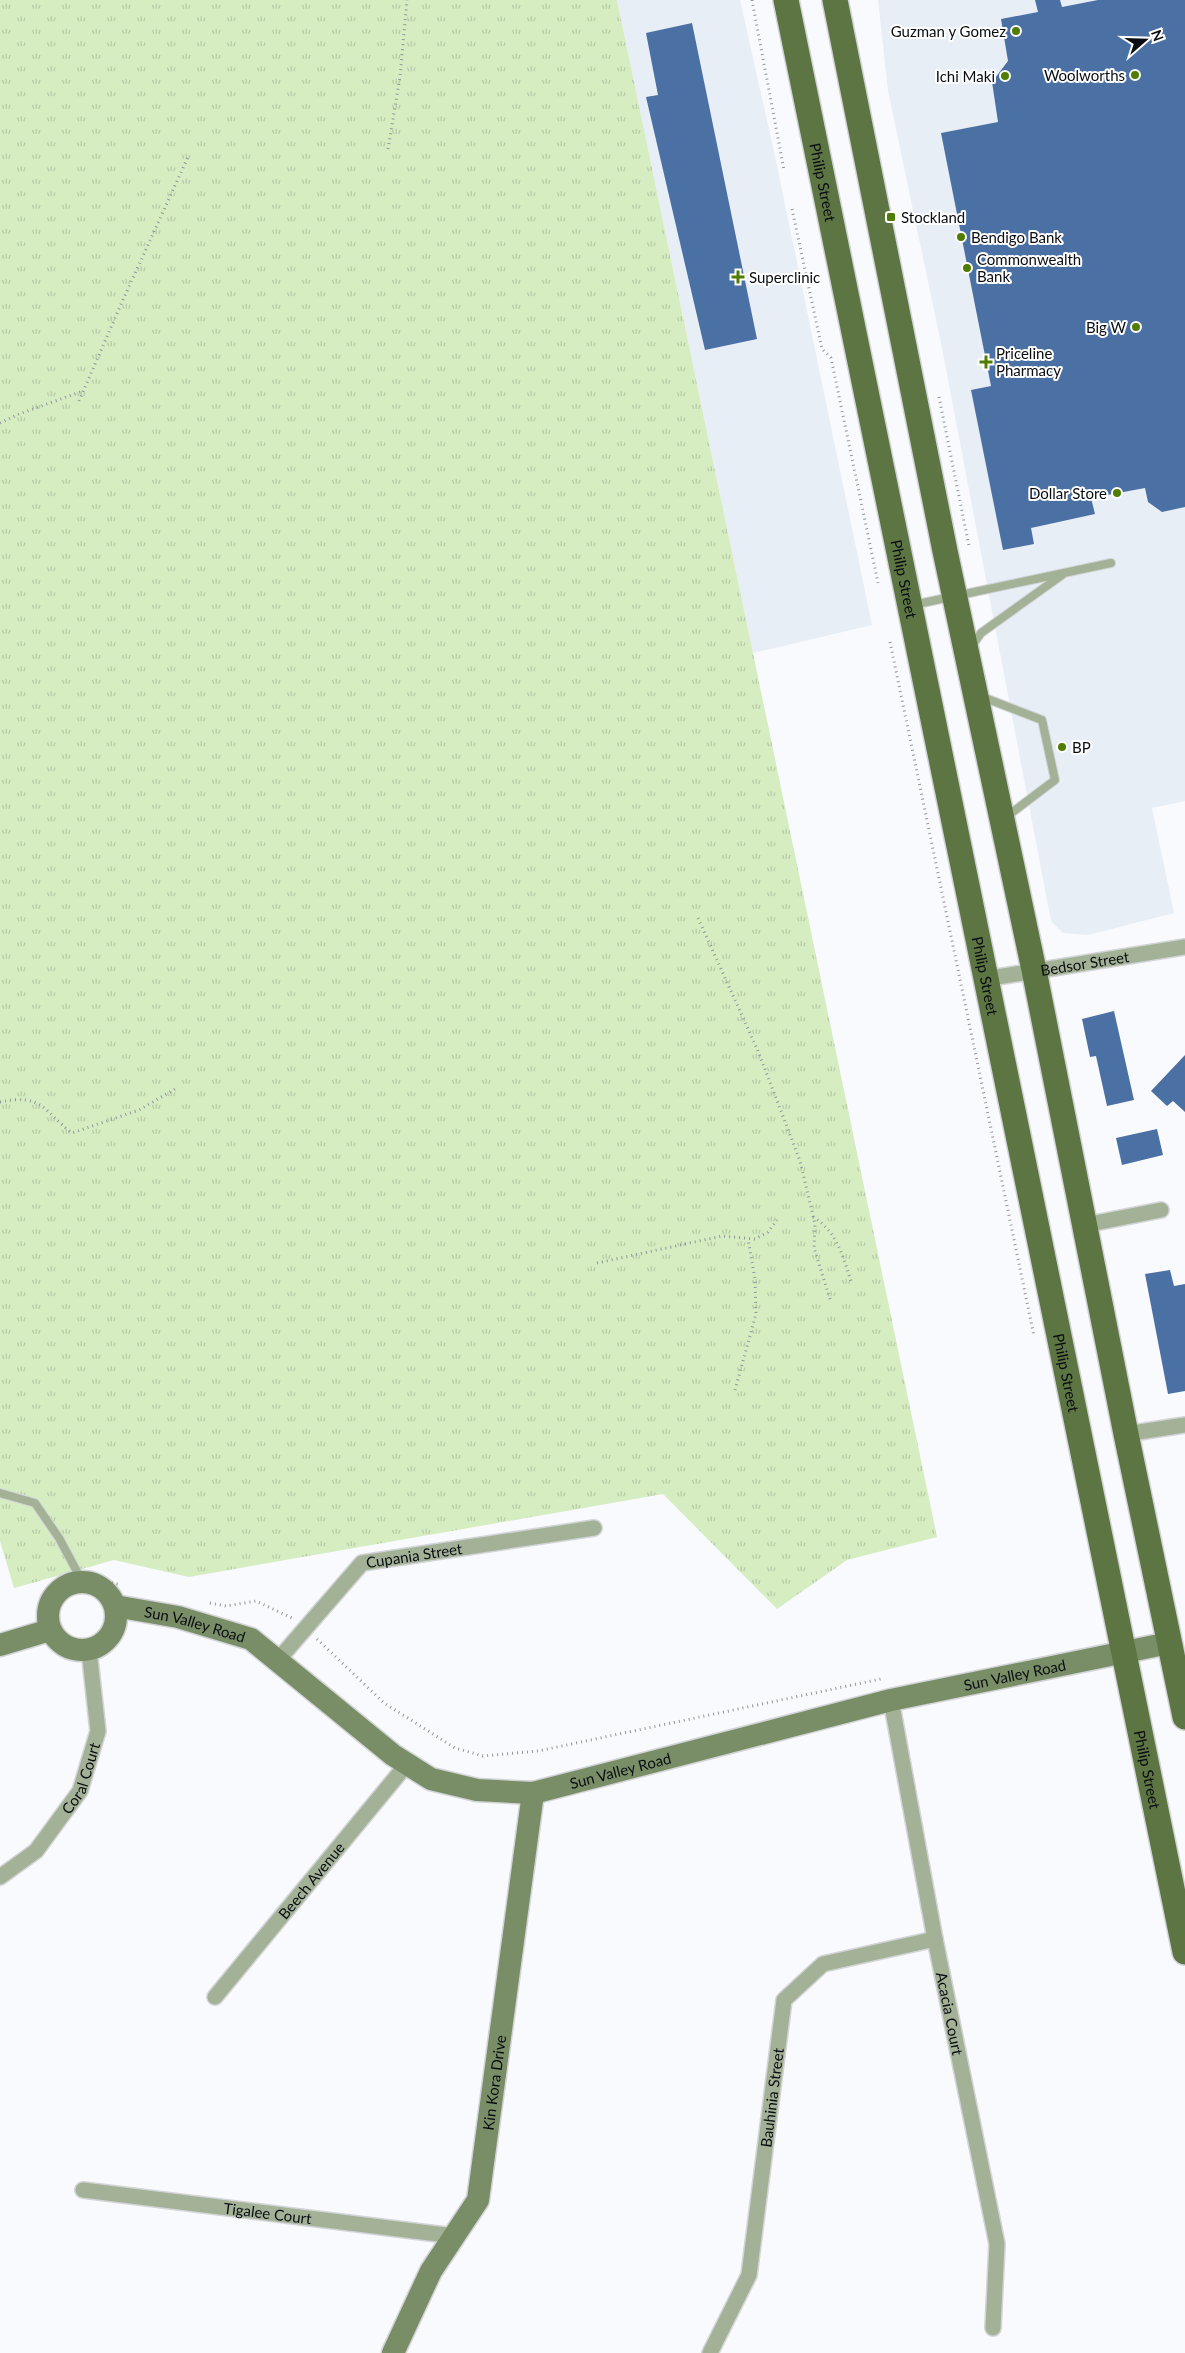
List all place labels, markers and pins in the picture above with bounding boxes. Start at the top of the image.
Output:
place label: Guzman y Gomez [891,22,1006,40]
marker: Guzman y Gomez [1010,25,1022,37]
place label: Woolworths [1044,66,1125,84]
place label: Ichi Maki [936,67,995,85]
marker: Woolworths [1129,69,1141,81]
marker: Ichi Maki [999,70,1011,82]
place label: Stockland [901,208,965,226]
marker: Stockland [885,211,897,223]
place label: Bendigo Bank [971,228,1062,246]
marker: Bendigo Bank [955,231,967,243]
place label: Commonwealth Bank [977,250,1081,285]
marker: Commonwealth Bank [961,262,973,274]
place label: Superclinic [749,268,820,286]
marker: Superclinic [731,270,745,284]
place label: Big W [1086,318,1126,336]
marker: Big W [1130,321,1142,333]
place label: Priceline Pharmacy [996,344,1061,379]
marker: Priceline Pharmacy [980,356,992,368]
place label: Dollar Store [1029,484,1107,502]
marker: Dollar Store [1111,487,1123,499]
place label: BP [1072,738,1091,756]
marker: BP [1056,741,1068,753]

